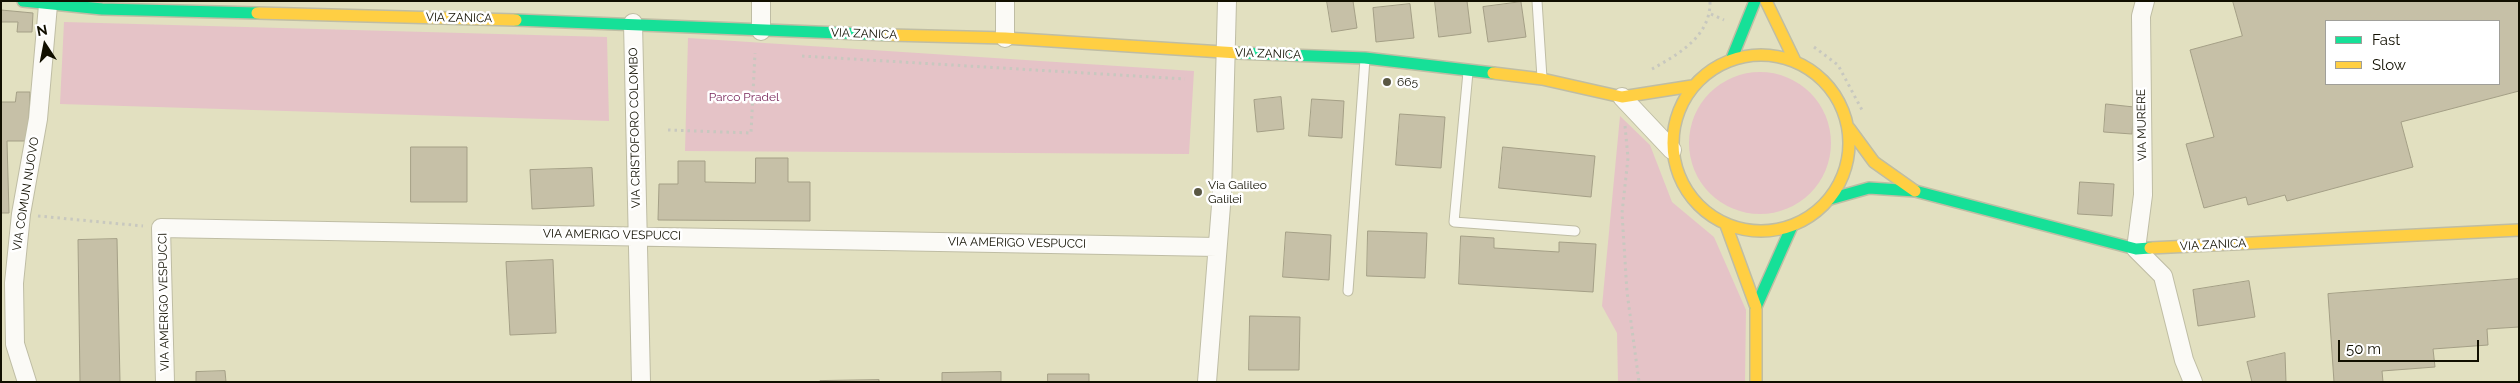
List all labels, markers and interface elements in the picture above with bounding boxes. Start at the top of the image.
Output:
street label: VIA ZANICA [426,10,492,26]
north arrow [20,20,70,70]
legend [2325,20,2500,85]
text: N [35,21,49,39]
street label: VIA ZANICA [831,26,897,42]
text: Fast [2372,31,2400,49]
street label: VIA ZANICA [1235,46,1301,62]
street label: VIA CRISTOFORO COLOMBO [626,47,644,209]
text: Slow [2372,56,2406,74]
place label: 665 [1397,75,1418,89]
marker: 665 [1381,76,1393,88]
street label: VIA MURERE [2134,89,2150,161]
park label: Parco Pradel [709,90,779,104]
street label: VIA COMUN NUOVO [10,136,42,252]
place label: Via Galileo Galilei [1208,178,1267,206]
marker: Via Galileo Galilei [1192,186,1204,198]
street label: VIA AMERIGO VESPUCCI [543,227,681,243]
street label: VIA AMERIGO VESPUCCI [156,233,172,371]
street label: VIA AMERIGO VESPUCCI [948,235,1086,251]
street label: VIA ZANICA [2179,236,2247,254]
scale bar [2340,330,2481,362]
text: 50 m [2346,340,2381,358]

